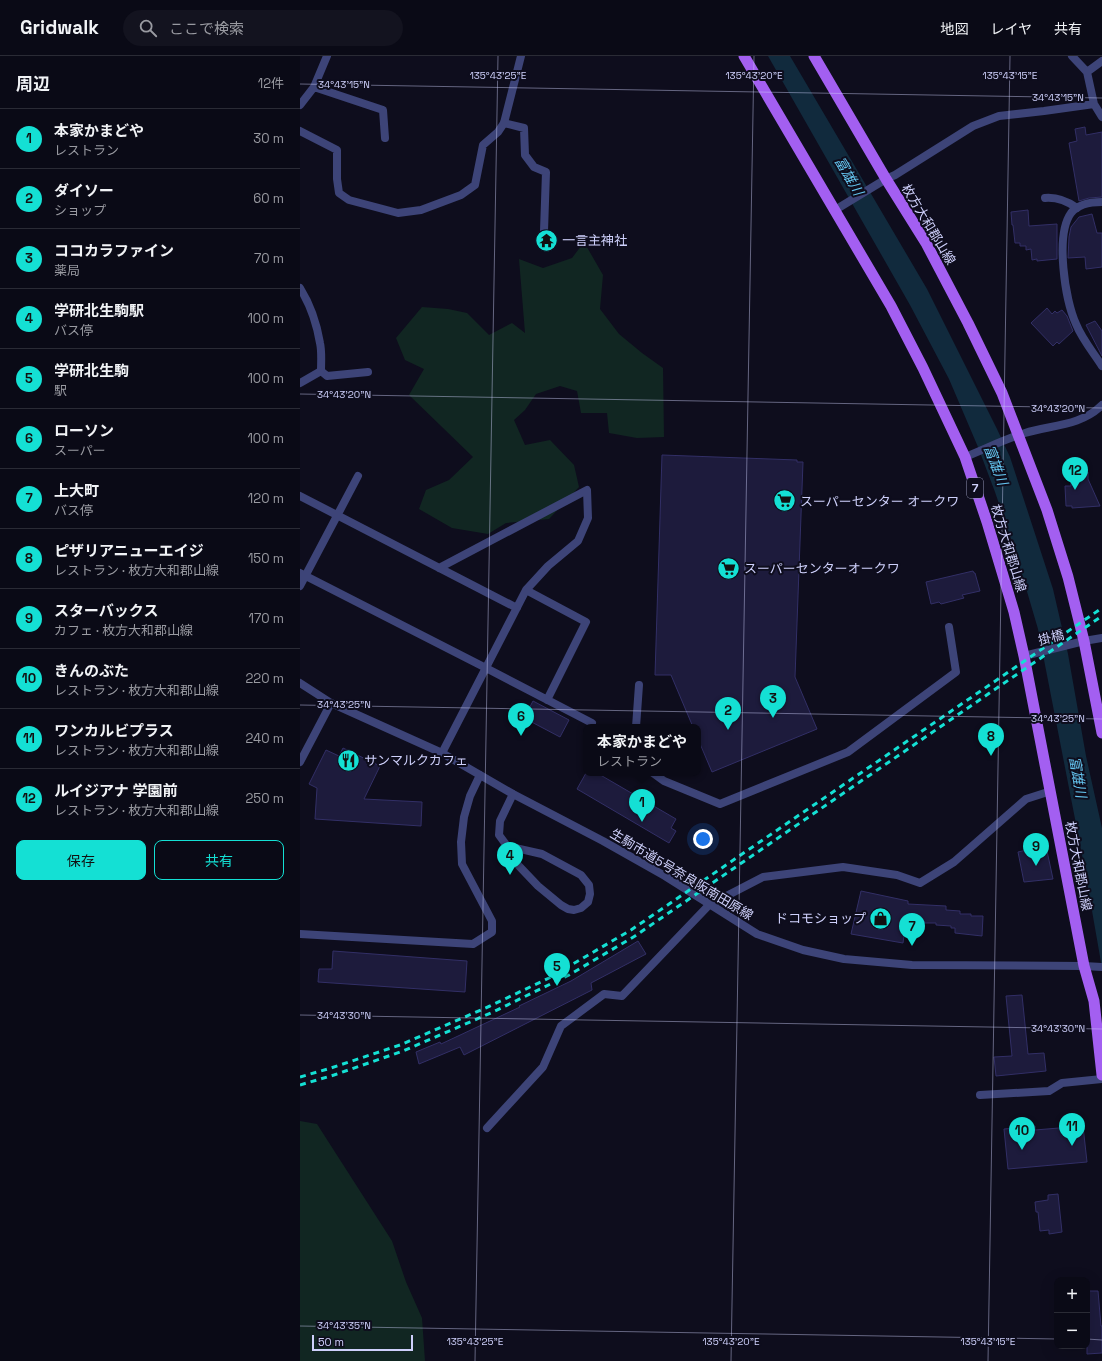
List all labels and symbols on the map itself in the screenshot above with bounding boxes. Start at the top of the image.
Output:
text: 135°43'25"E [470,69,527,82]
text: 135°43'20"E [725,69,783,82]
text: 135°43'15"E [983,69,1038,82]
text: 34°43'15"N [318,78,370,91]
text: 34°43'15"N [1032,91,1084,104]
water label: 富雄川 [831,153,868,200]
street label: 枚方大和郡山線 [898,181,959,268]
temple icon: 一言主神社 [533,227,559,253]
place label: 一言主神社 [562,232,627,249]
text: 34°43'20"N [317,388,371,401]
text: 34°43'20"N [1031,402,1085,415]
water label: 富雄川 [980,442,1013,490]
pin: 12 [1062,457,1088,490]
road number: 7 [967,478,983,498]
supermarket icon: スーパーセンター オークワ [772,488,798,514]
place label: スーパーセンター オークワ [800,493,959,510]
street label: 枚方大和郡山線 [987,502,1030,594]
supermarket icon: スーパーセンターオークワ [716,555,742,581]
place label: スーパーセンターオークワ [744,560,900,577]
street label: 掛橋 [1036,626,1066,649]
pin: 3 [760,685,786,718]
pin: 2 [715,697,741,730]
text: 34°43'25"N [317,698,371,711]
pin: 6 [508,703,534,736]
text: 34°43'25"N [1031,712,1085,725]
pin: 8 [978,723,1004,756]
restaurant icon: サンマルクカフェ [335,747,361,773]
place label: サンマルクカフェ [364,752,468,769]
water label: 富雄川 [1065,755,1091,801]
pin: 1 [629,789,655,822]
street label: 枚方大和郡山線 [1061,820,1096,912]
street label: 生駒市道5号奈良阪南田原線 [607,825,756,924]
your location [693,829,713,849]
pin: 9 [1023,833,1049,866]
pin: 4 [497,842,523,875]
shop icon: ドコモショップ [868,905,894,931]
place label: ドコモショップ [775,910,866,927]
pin: 7 [899,913,925,946]
pin: 5 [544,953,570,986]
text: 34°43'30"N [317,1009,371,1022]
text: 34°43'30"N [1031,1022,1085,1035]
pin: 11 [1059,1113,1085,1146]
pin: 10 [1009,1117,1035,1150]
text: 34°43'35"N [317,1319,371,1332]
scale bar [312,1333,413,1352]
text: 135°43'25"E [447,1335,504,1348]
text: 135°43'20"E [702,1335,760,1348]
text: 135°43'15"E [961,1335,1016,1348]

